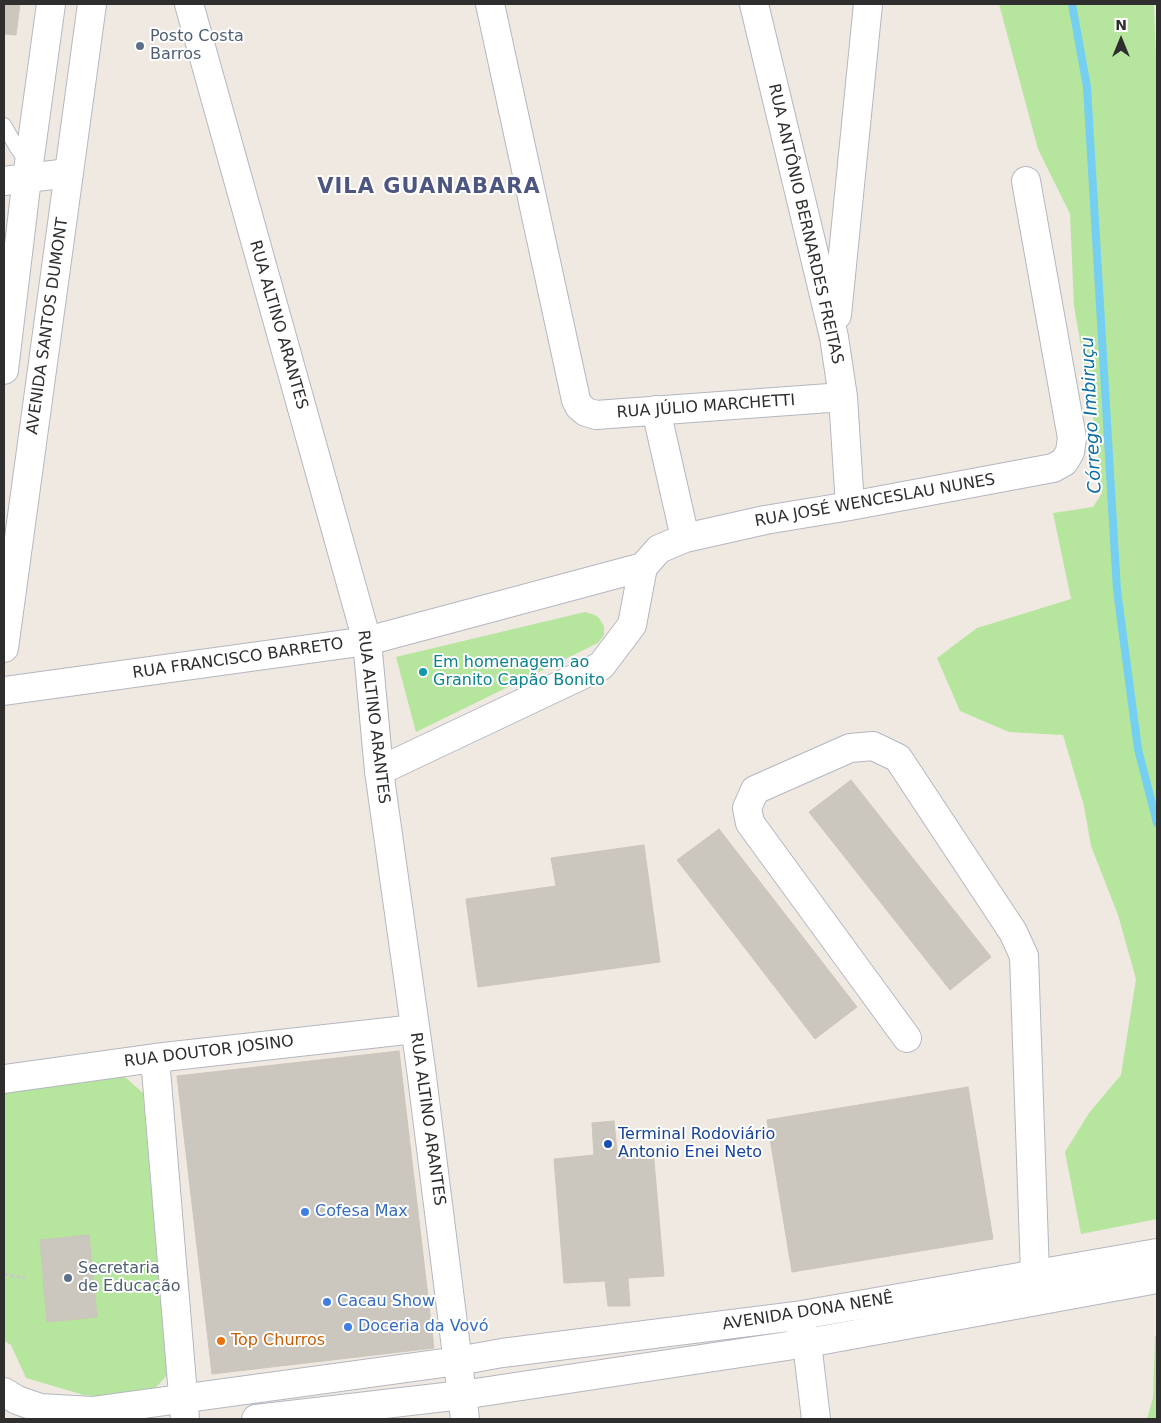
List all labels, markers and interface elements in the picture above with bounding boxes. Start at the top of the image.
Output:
north arrow [1096,15,1146,65]
text: N [1115,17,1127,33]
place label: Posto Costa Barros [150,27,244,65]
marker: Posto Costa Barros [134,40,146,52]
street label: RUA ANTÔNIO BERNARDES FREITAS [763,82,847,366]
district label: VILA GUANABARA [316,175,542,201]
street label: AVENIDA SANTOS DUMONT [23,216,73,436]
street label: RUA ALTINO ARANTES [245,238,311,412]
water label: Córrego Imbiruçu [1077,336,1107,494]
street label: RUA JÚLIO MARCHETTI [616,391,796,423]
street label: RUA JOSÉ WENCESLAU NUNES [753,470,997,532]
street label: RUA ALTINO ARANTES [353,629,393,805]
street label: RUA FRANCISCO BARRETO [131,635,345,683]
place label: Em homenagem ao Granito Capão Bonito [433,653,605,691]
marker: Em homenagem ao Granito Capão Bonito [417,666,429,678]
street label: RUA ALTINO ARANTES [405,1031,449,1207]
street label: RUA DOUTOR JOSINO [123,1032,295,1072]
place label: Terminal Rodoviário Antonio Enei Neto [618,1125,775,1163]
marker: Terminal Rodoviário Antonio Enei Neto [602,1138,614,1150]
place label: Cofesa Max [315,1202,408,1222]
marker: Cofesa Max [299,1206,311,1218]
place label: Secretaria de Educação [78,1259,180,1297]
marker: Secretaria de Educação [62,1272,74,1284]
street label: AVENIDA DONA NENÊ [721,1289,895,1335]
place label: Cacau Show [337,1292,435,1312]
marker: Cacau Show [321,1296,333,1308]
place label: Doceria da Vovó [358,1317,488,1337]
marker: Doceria da Vovó [342,1321,354,1333]
place label: Top Churros [231,1331,325,1351]
marker: Top Churros [215,1335,227,1347]

